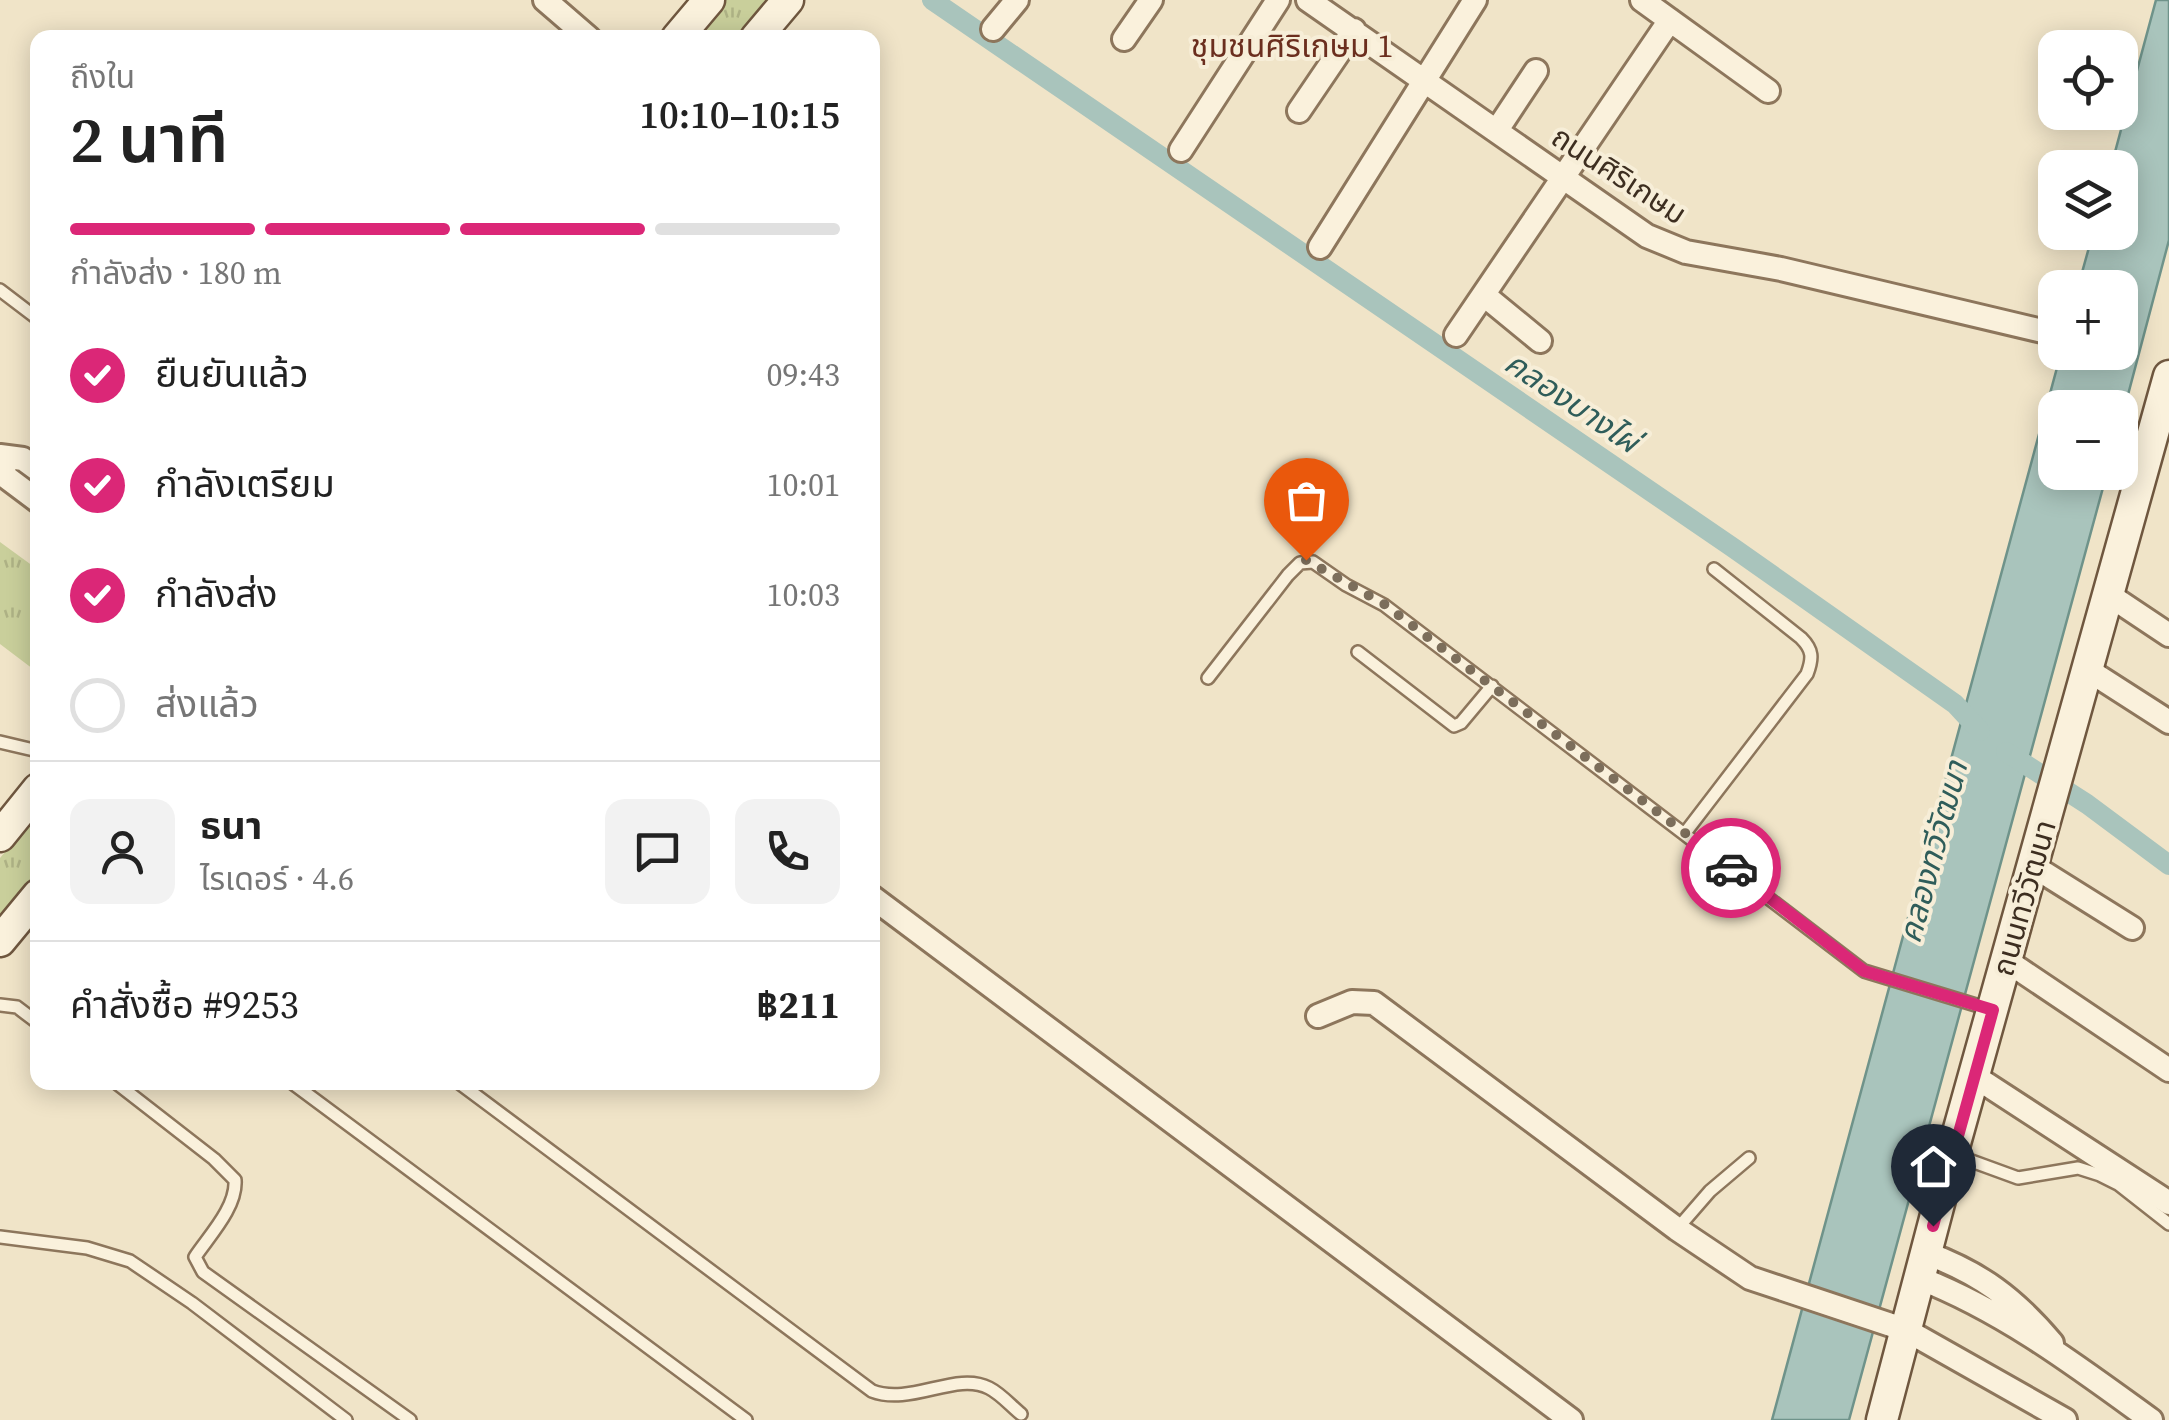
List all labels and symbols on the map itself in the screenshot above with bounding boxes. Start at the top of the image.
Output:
district label: ชุมชนศิริเกษม 1 [1191,24,1393,68]
street label: ถนนศิริเกษม [1544,116,1694,234]
water label: คลองบางไผ่ [1496,341,1651,465]
pin [1264,458,1349,561]
water label: คลองทวีวัฒนา [1888,755,1979,948]
street label: ถนนทวีวัฒนา [1982,815,2066,981]
courier [1681,818,1781,918]
pin [1891,1124,1976,1227]

